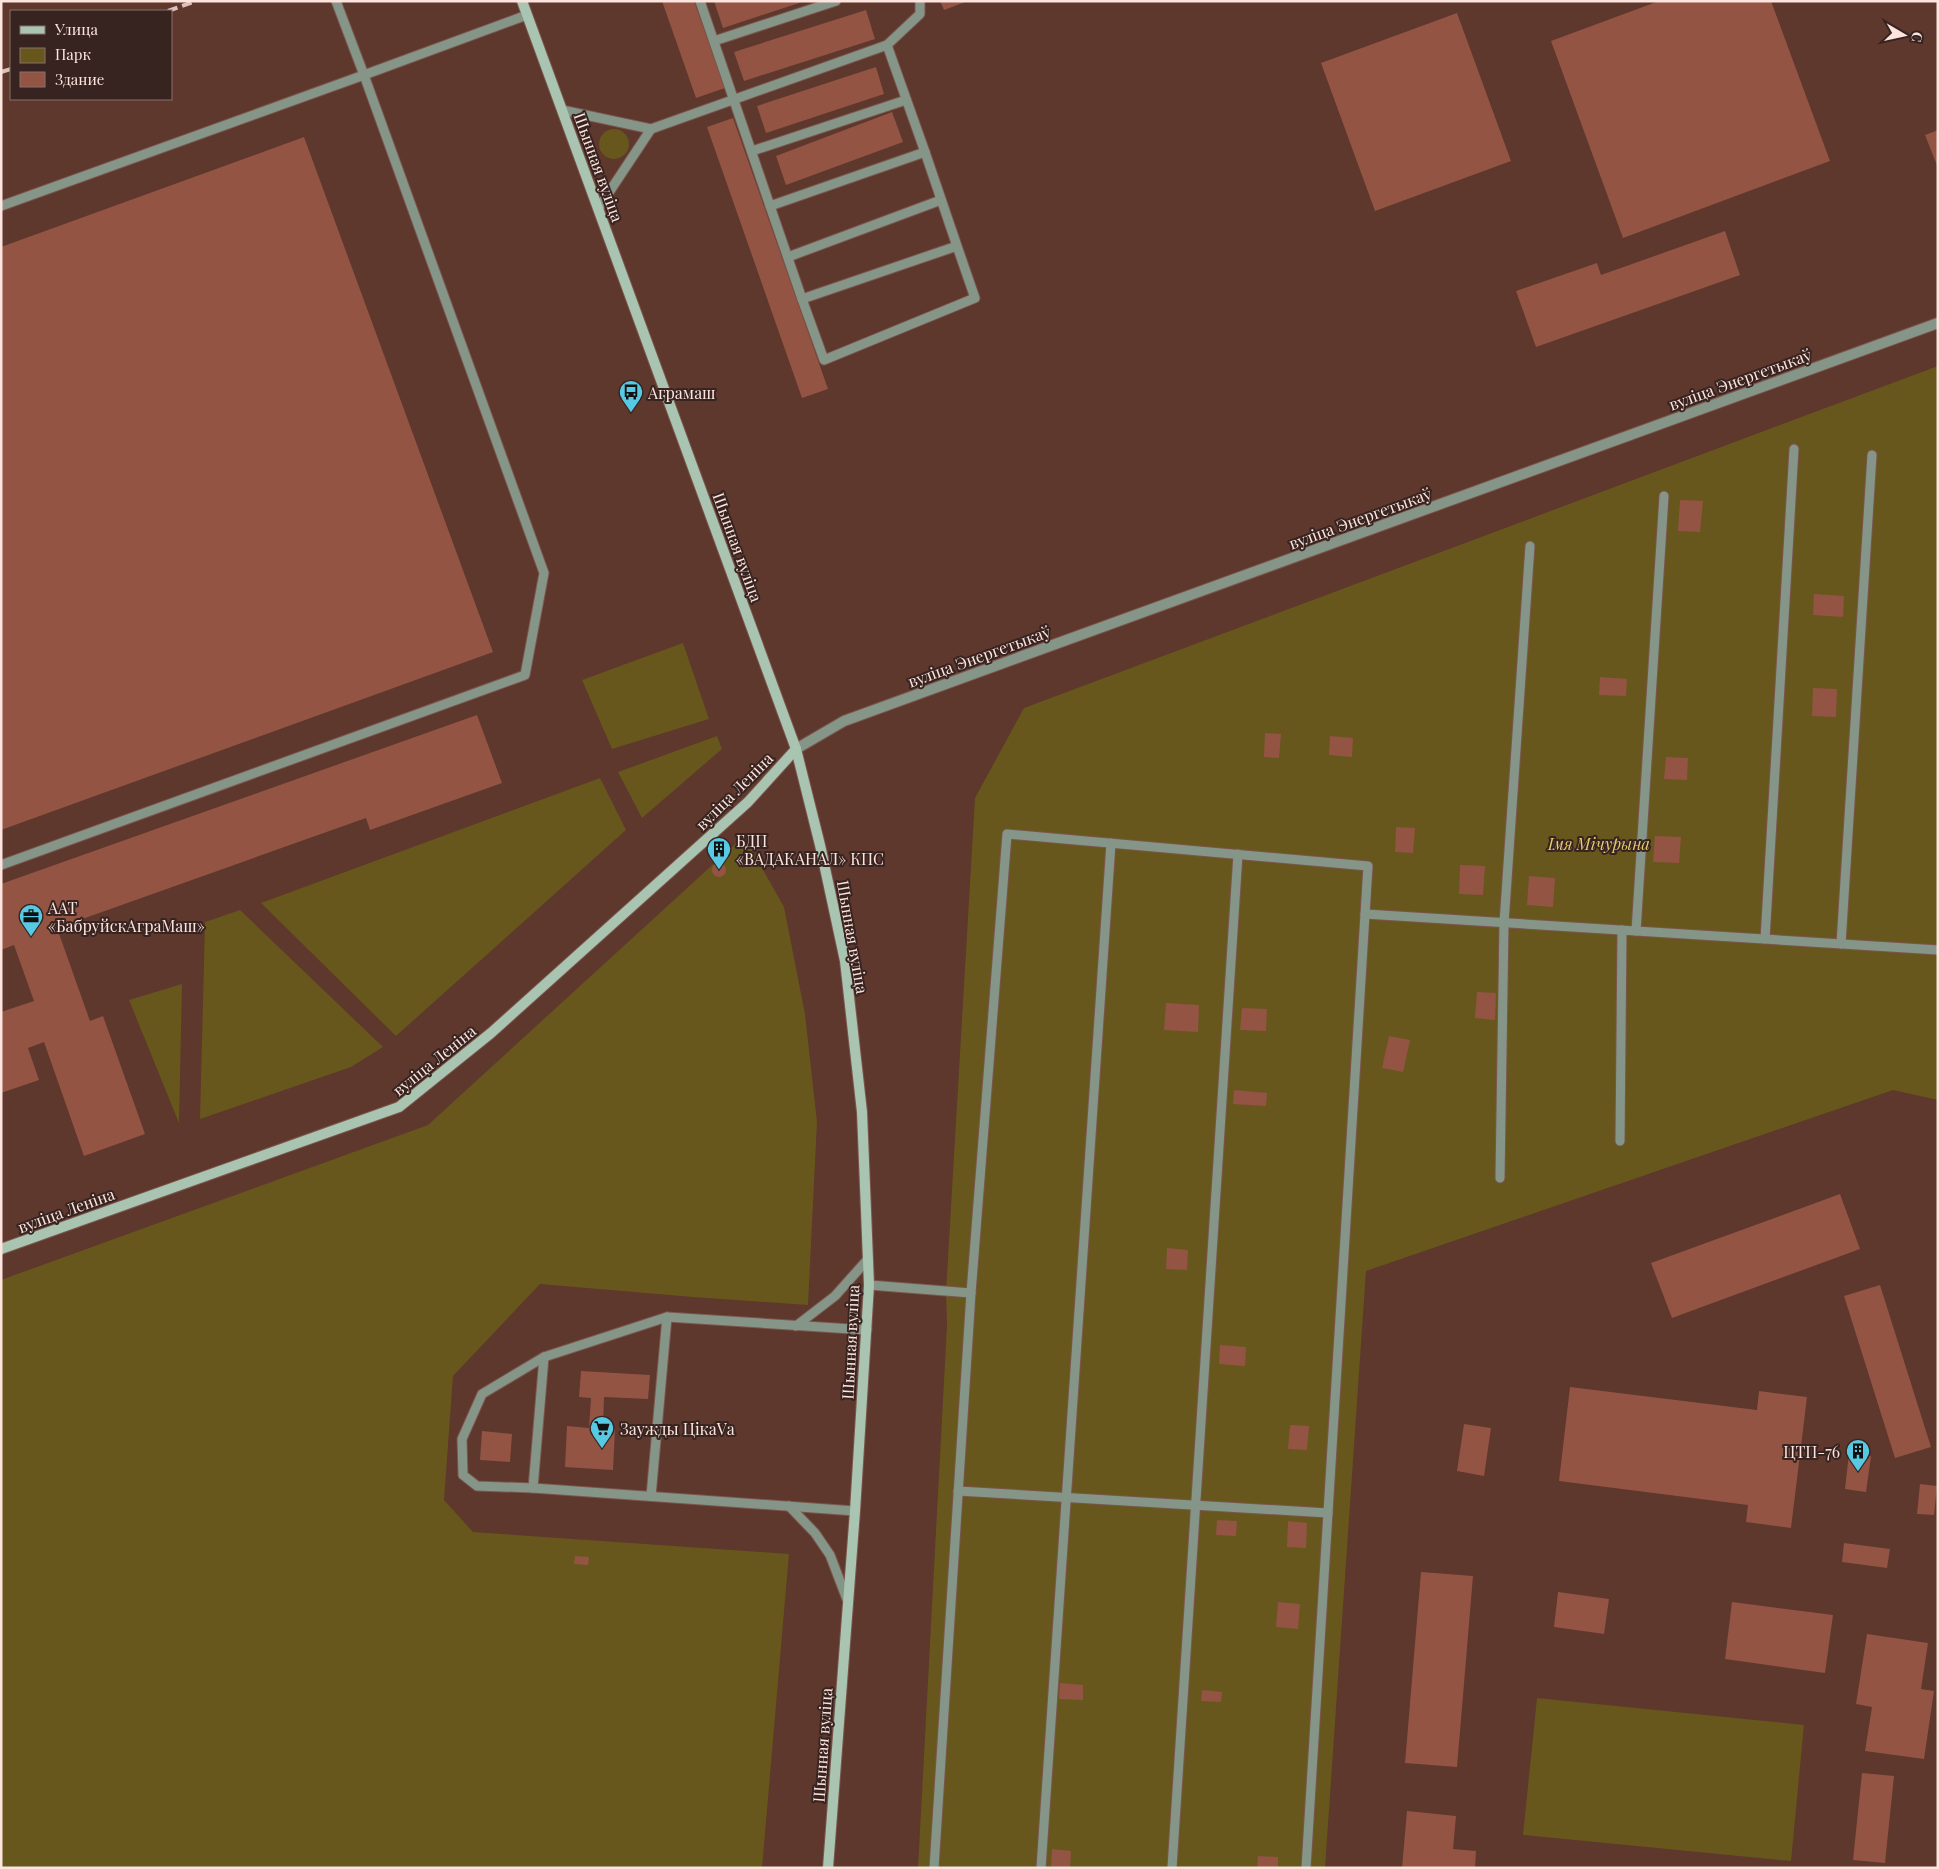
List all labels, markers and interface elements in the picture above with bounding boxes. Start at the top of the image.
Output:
legend [10,10,172,100]
north arrow [1879,10,1929,60]
text: Улица [54,19,98,39]
text: С [1907,31,1927,44]
text: Парк [55,44,91,64]
text: Здание [55,69,104,89]
street label: Шынная вуліца [570,109,629,225]
street label: вуліца Энергетыкаў [1666,343,1814,415]
bus stop icon: Аграмаш [618,379,644,413]
place label: Аграмаш [647,382,716,403]
street label: вуліца Энергетыкаў [1286,482,1434,554]
street label: Шынная вуліца [709,489,768,605]
street label: вуліца Энергетыкаў [905,620,1053,692]
street label: вуліца Леніна [691,748,777,834]
place label: БДП «ВАДАКАНАЛ» КПС [736,830,884,869]
park label: Імя Мічурына [1547,833,1650,854]
building icon: БДП «ВАДАКАНАЛ» КПС [706,836,732,870]
street label: Шынная вуліца [833,879,873,995]
place label: ААТ «БабруйскАграМаш» [47,897,205,936]
office icon: ААТ «БабруйскАграМаш» [18,903,44,937]
street label: вуліца Леніна [388,1020,480,1100]
street label: вуліца Леніна [15,1183,117,1237]
street label: Шынная вуліца [837,1284,863,1400]
supermarket icon: Заужды ЦікаVа [589,1415,615,1449]
place label: Заужды ЦікаVа [620,1418,735,1439]
building icon: ЦТП-76 [1845,1438,1871,1472]
place label: ЦТП-76 [1783,1441,1840,1462]
street label: Шынная вуліца [808,1687,836,1803]

